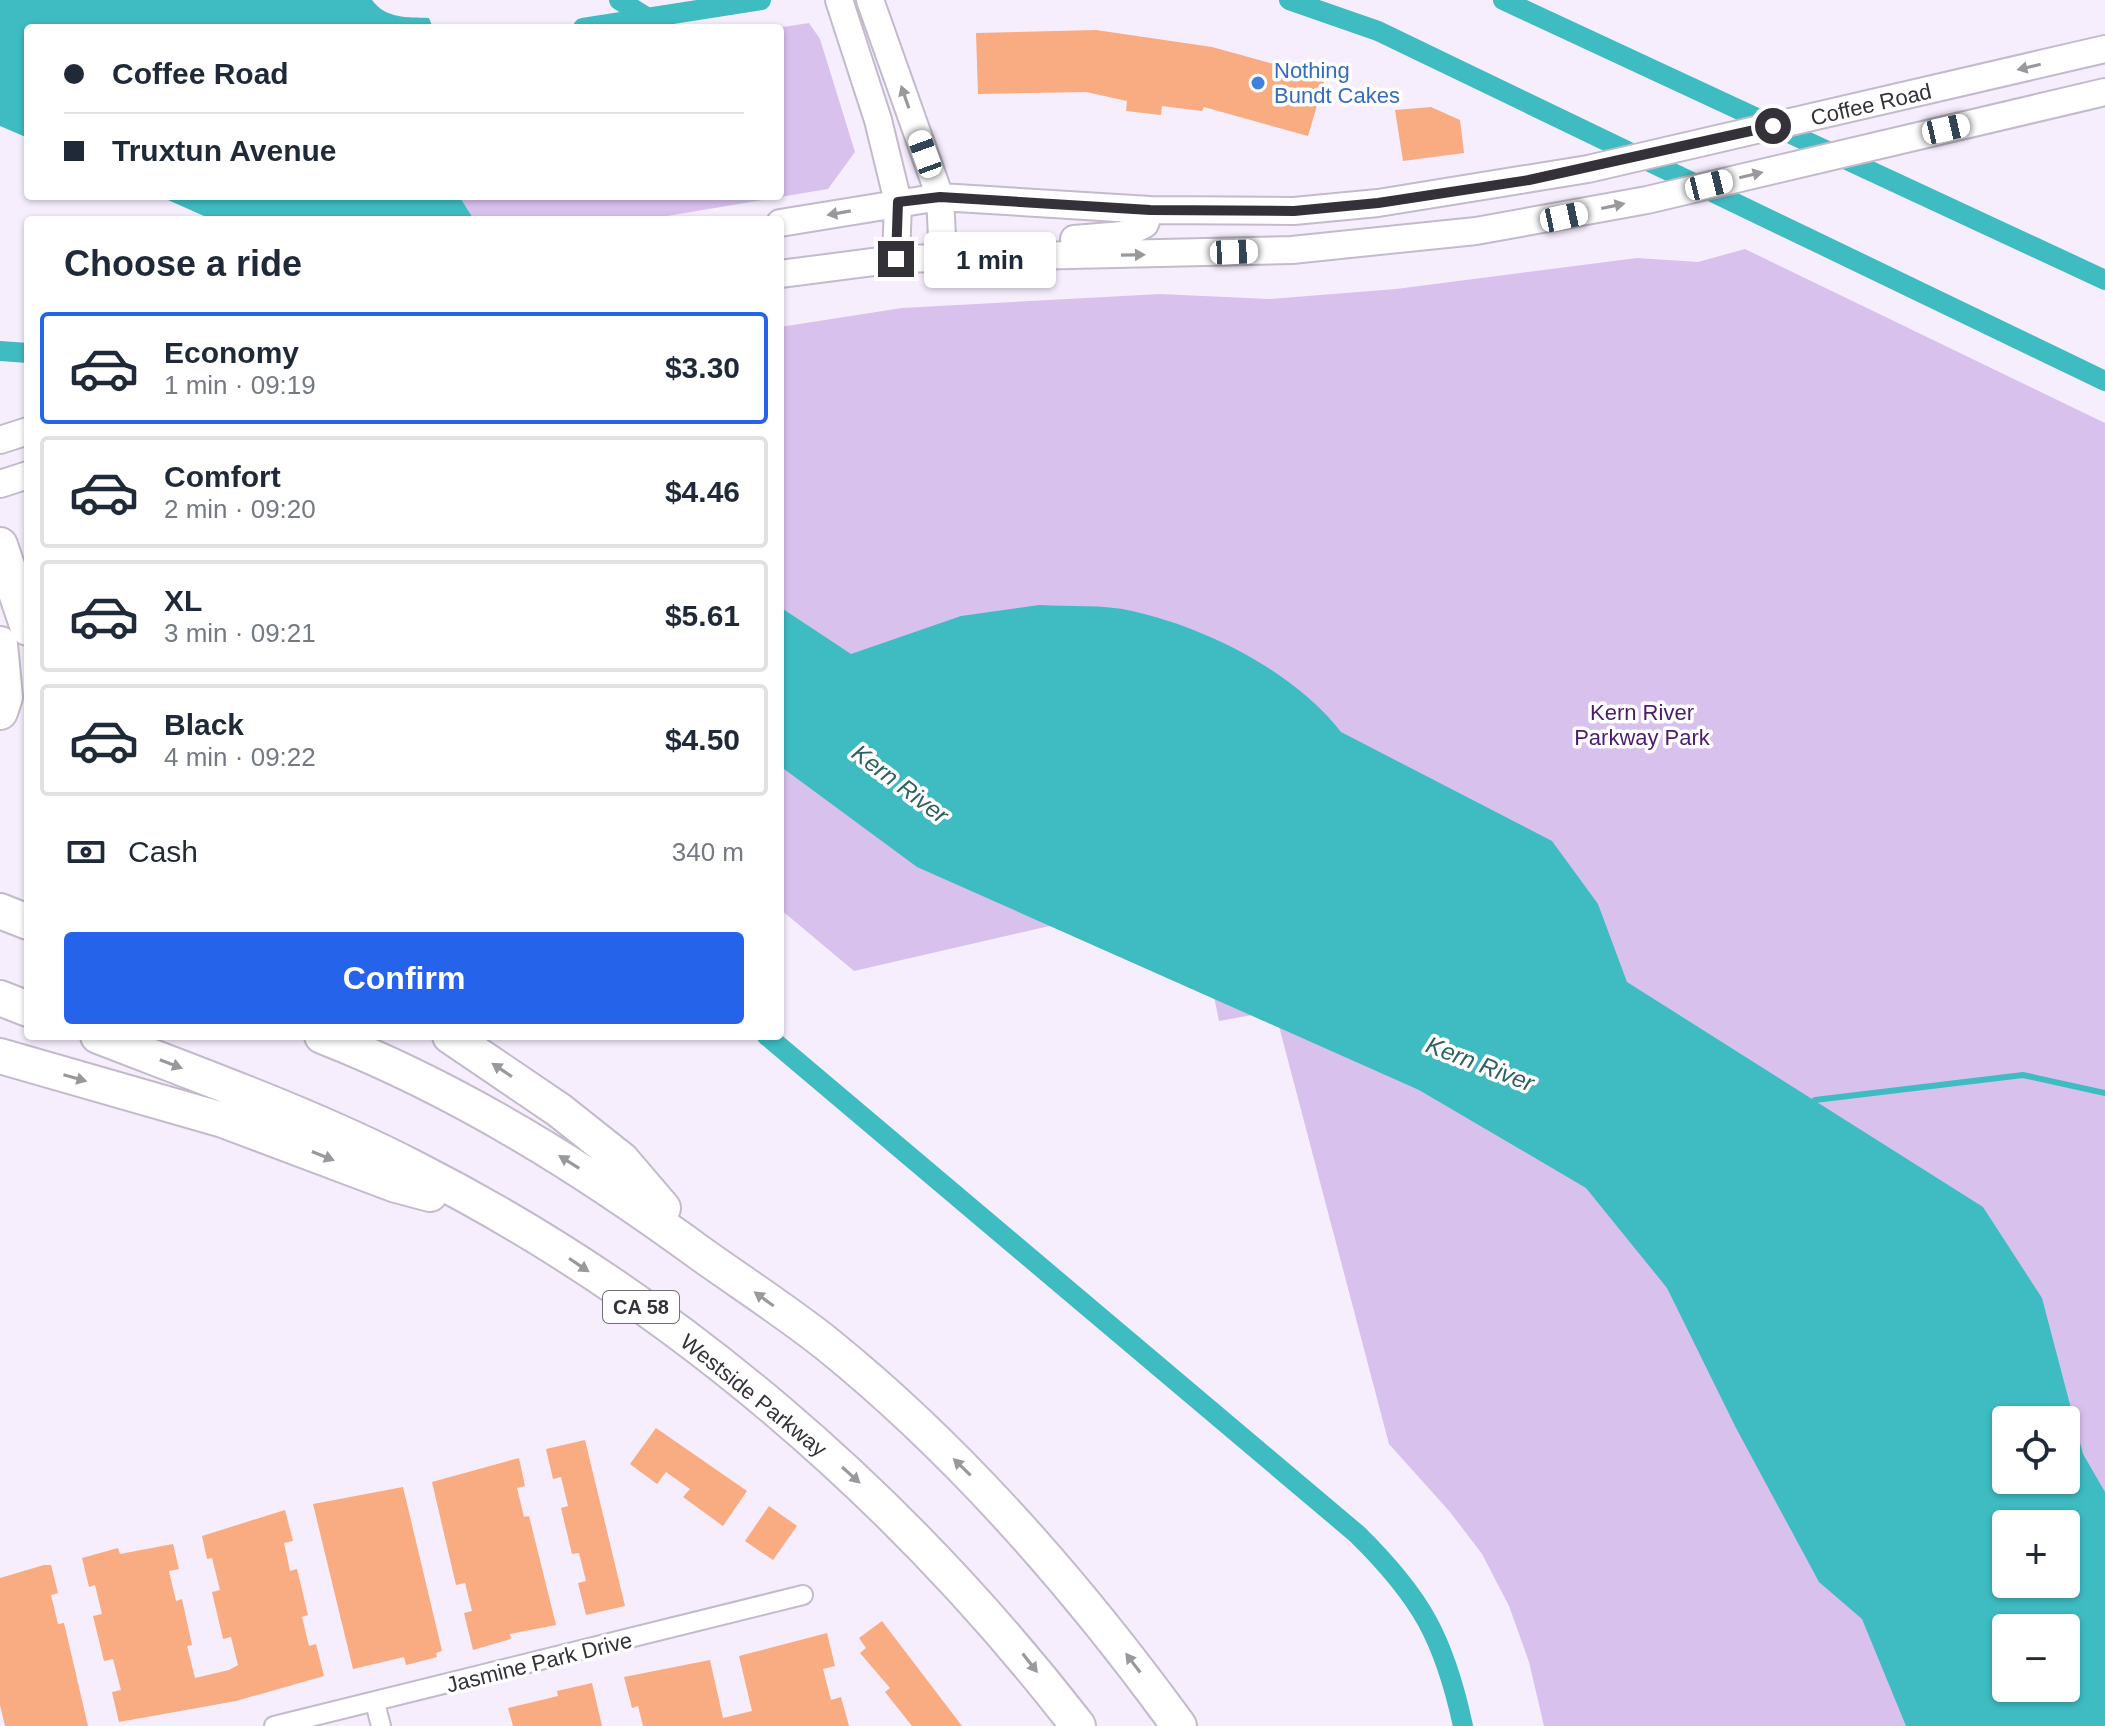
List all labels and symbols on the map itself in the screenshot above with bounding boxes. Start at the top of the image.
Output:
place label: Nothing Bundt Cakes [1274,58,1400,108]
one-way arrow [2016,61,2041,74]
marker: Nothing Bundt Cakes [1249,74,1267,92]
street label: Coffee Road [1808,78,1934,131]
one-way arrow [898,85,910,109]
route start [1755,108,1791,144]
car [1920,112,1972,146]
car [906,127,944,181]
car [1683,168,1735,202]
one-way arrow [1738,168,1763,181]
car [1538,200,1590,234]
one-way arrow [1601,200,1626,212]
one-way arrow [826,207,851,219]
callout: 1 min [924,231,1056,287]
car [1210,239,1258,265]
route end [878,241,914,277]
one-way arrow [1121,249,1146,261]
park label: Kern River Parkway Park [1574,700,1711,750]
water label: Kern River [847,739,954,829]
water label: Kern River [1422,1031,1539,1097]
one-way arrow [159,1058,183,1071]
one-way arrow [491,1063,512,1078]
one-way arrow [63,1072,88,1084]
one-way arrow [311,1150,335,1163]
one-way arrow [558,1156,580,1170]
one-way arrow [568,1257,589,1272]
road number: CA 58 [603,1291,679,1323]
one-way arrow [754,1292,775,1307]
street label: Westside Parkway [676,1329,832,1462]
one-way arrow [953,1459,972,1477]
one-way arrow [842,1465,861,1483]
street label: Jasmine Park Drive [444,1627,635,1698]
one-way arrow [1021,1653,1037,1673]
one-way arrow [1125,1653,1141,1673]

